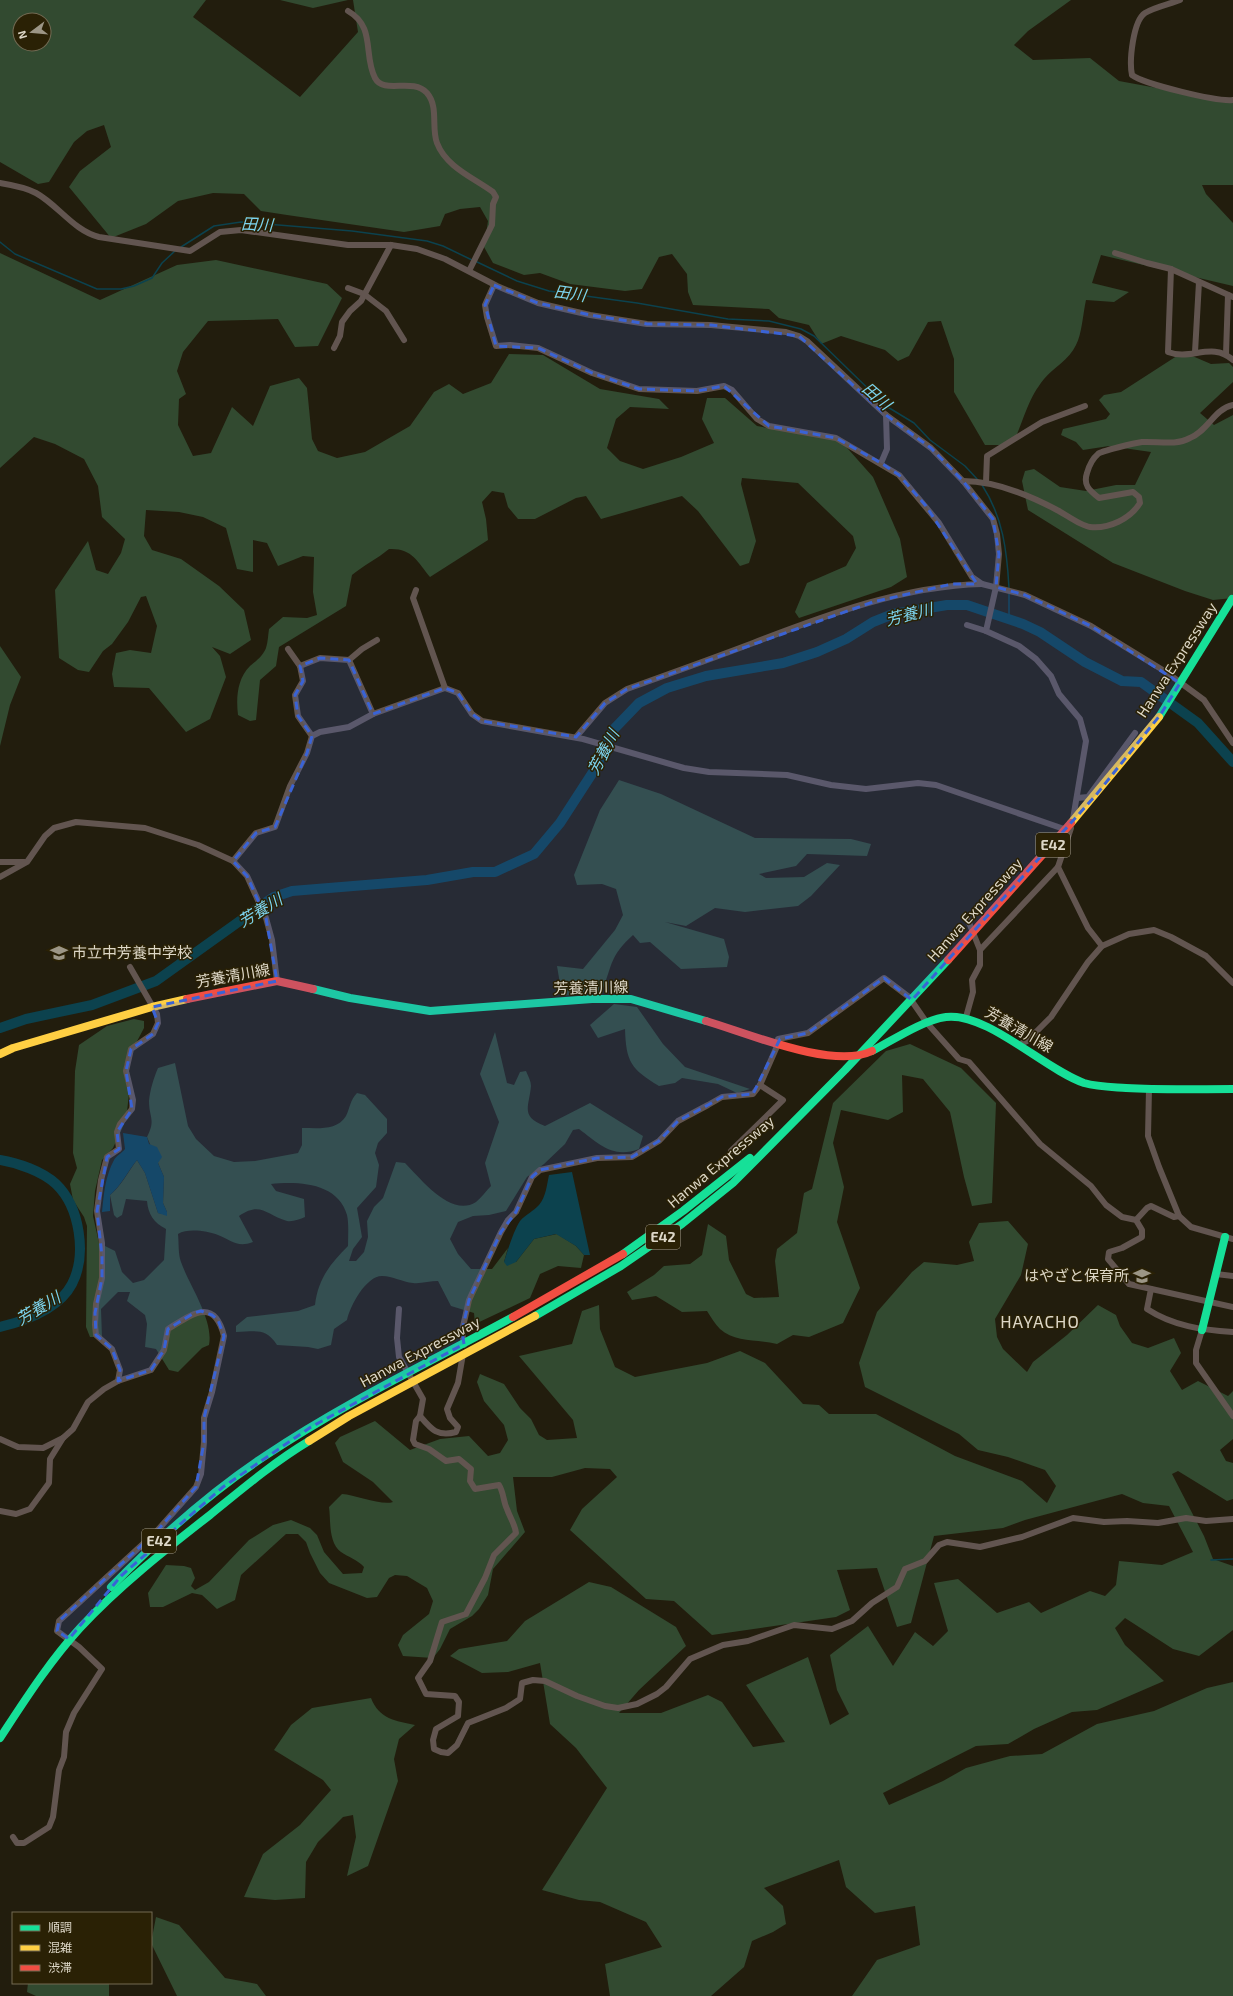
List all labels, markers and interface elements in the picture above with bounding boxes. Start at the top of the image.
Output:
north arrow [12,12,52,52]
text: N [15,29,29,41]
water label: 田川 [241,213,275,234]
water label: 田川 [553,281,589,304]
water label: 田川 [859,378,897,415]
water label: 芳養川 [883,598,936,629]
street label: Hanwa Expressway [1132,599,1220,720]
water label: 芳養川 [583,724,623,777]
road number: E42 [1036,833,1070,857]
street label: Hanwa Expressway [923,854,1026,965]
water label: 芳養川 [234,888,287,930]
school or university icon: 市立中芳養中学校 [49,943,69,963]
place label: 市立中芳養中学校 [72,943,192,961]
street label: 芳養清川線 [194,960,271,990]
street label: 芳養清川線 [553,977,629,997]
street label: 芳養清川線 [983,1003,1056,1056]
street label: Hanwa Expressway [663,1111,777,1211]
road number: E42 [646,1225,680,1249]
place label: はやざと保育所 [1024,1266,1129,1284]
school or university icon: はやざと保育所 [1132,1266,1152,1286]
water label: 芳養川 [12,1286,65,1328]
district label: HAYACHO [1000,1311,1080,1331]
street label: Hanwa Expressway [356,1312,483,1390]
road number: E42 [142,1529,176,1553]
legend [12,1912,152,1984]
text: 順調 [48,1920,72,1934]
text: 混雑 [48,1940,72,1954]
text: 渋滞 [48,1960,72,1974]

